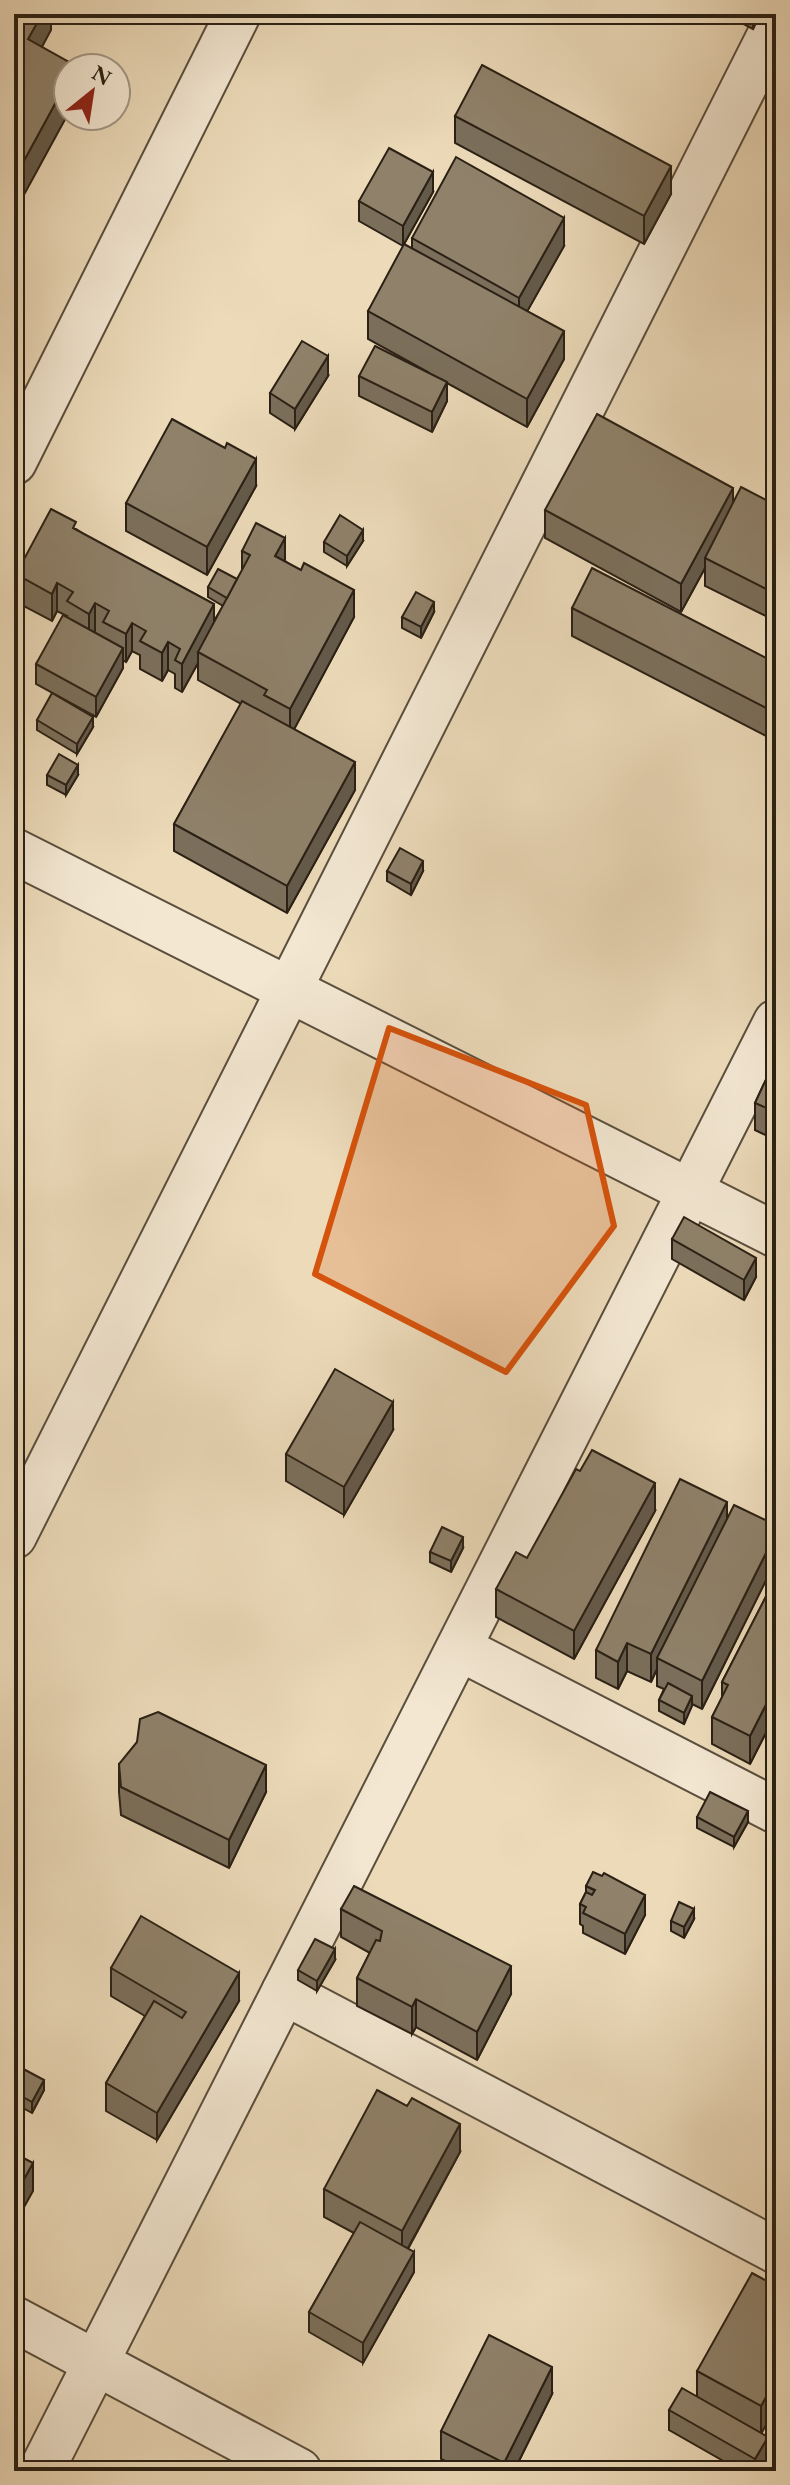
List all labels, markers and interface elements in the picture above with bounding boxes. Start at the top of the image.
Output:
north arrow [52,52,132,132]
text: N [87,58,117,92]

